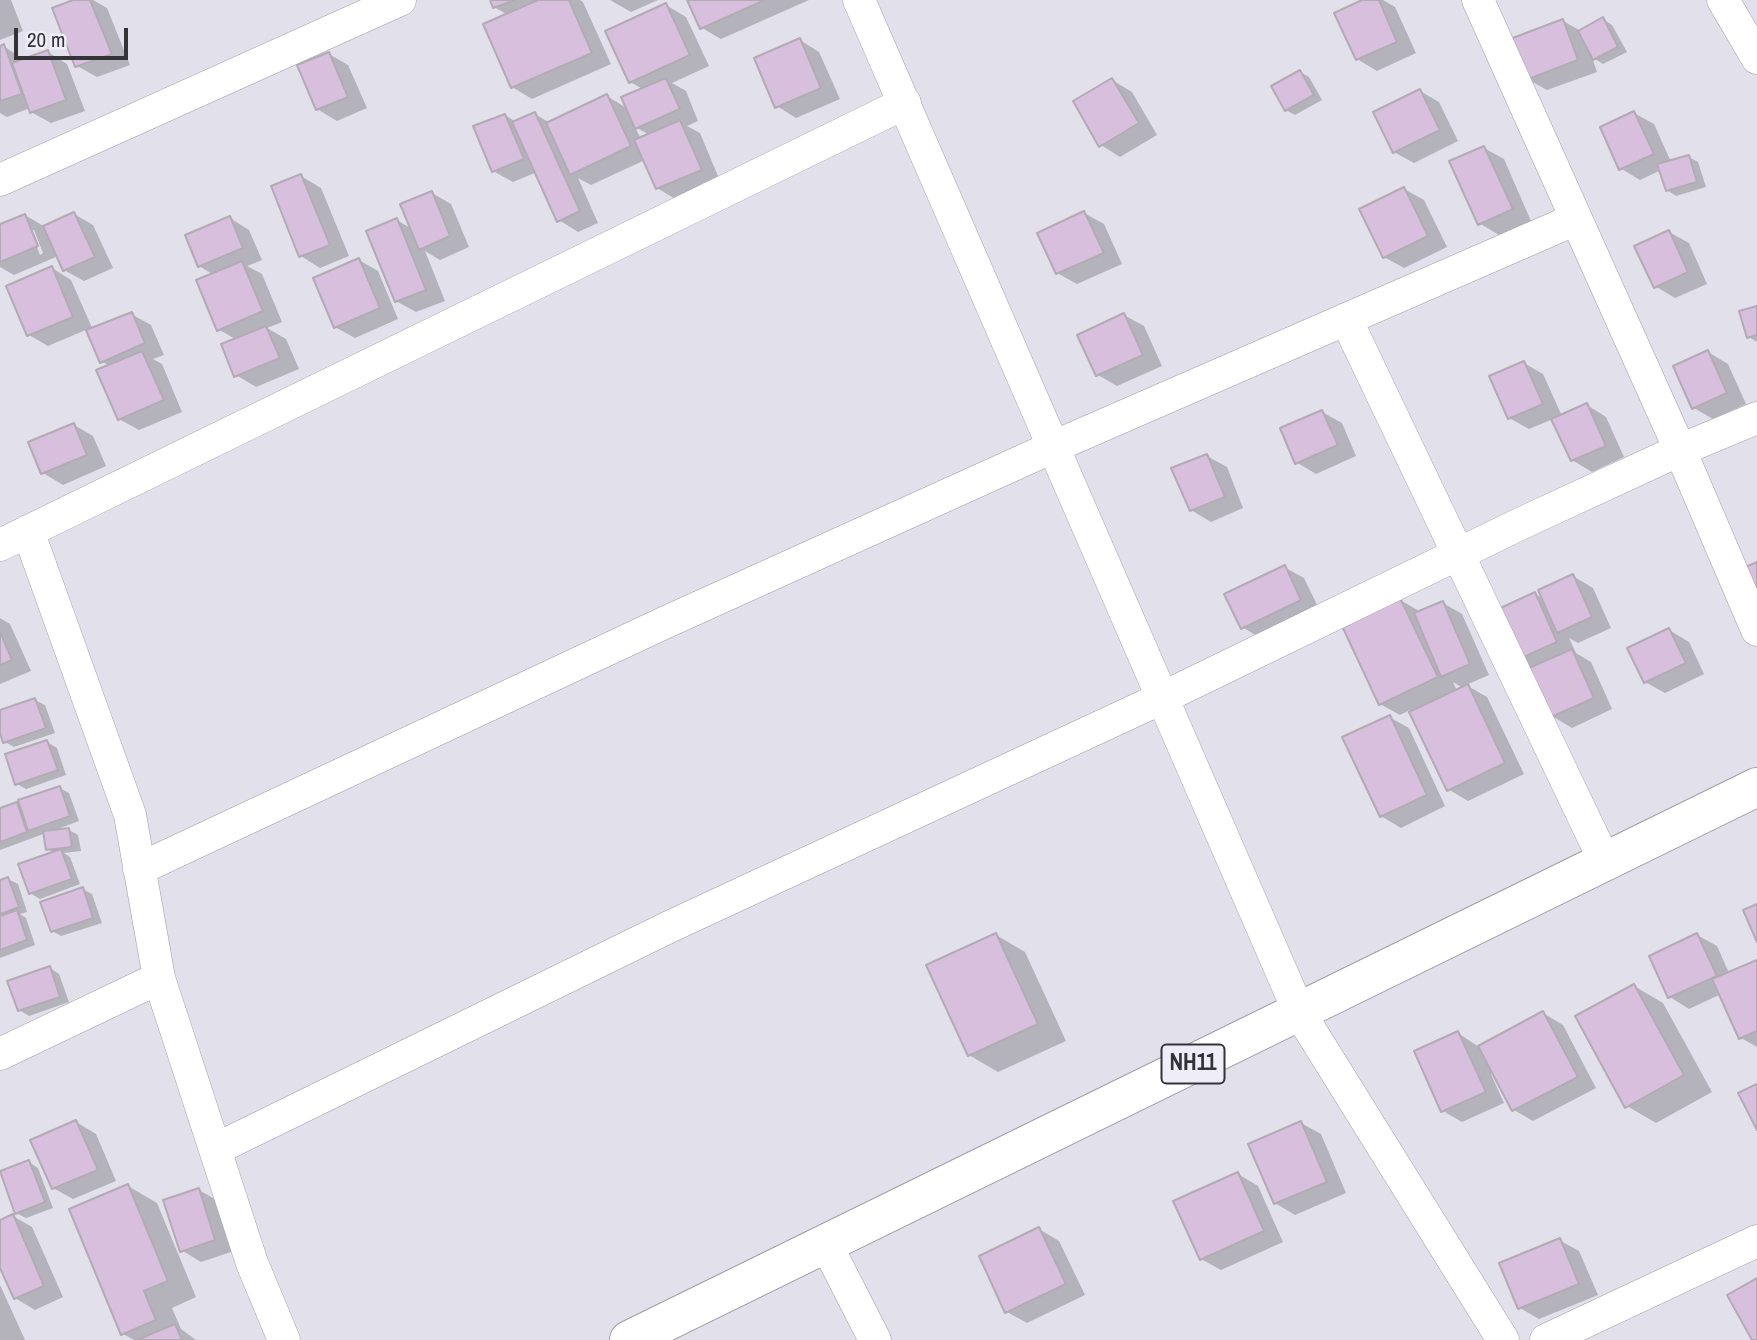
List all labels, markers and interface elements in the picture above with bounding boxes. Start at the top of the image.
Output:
scale bar [18,14,131,58]
text: 20 m [27,25,65,54]
road number: NH11 [1162,1044,1224,1084]

